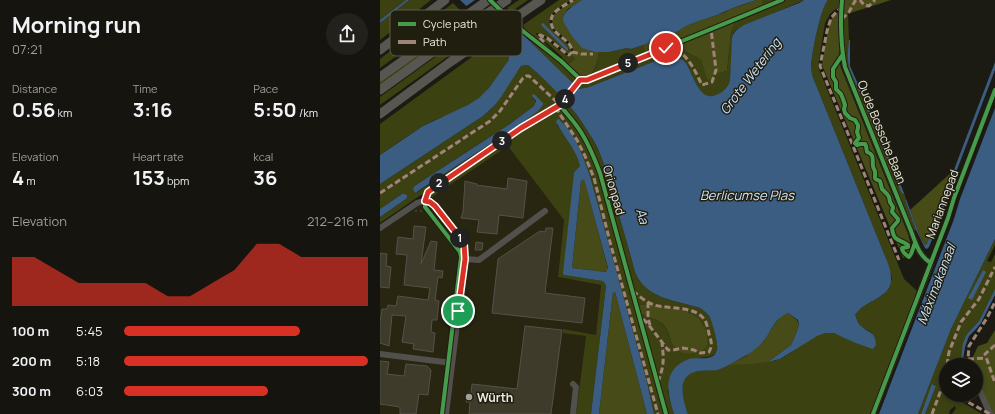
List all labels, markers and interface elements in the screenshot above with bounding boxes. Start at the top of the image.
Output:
text: Morning run [12,10,141,40]
legend [390,10,522,56]
button: share [326,13,368,55]
text: Cycle path [423,16,477,31]
pin [649,31,683,65]
water label: Grote Wetering [715,33,785,118]
text: Path [423,34,446,49]
icon: check [655,37,677,59]
text: 07:21 [12,40,43,58]
pin: 5 [618,53,638,73]
text: 5 [625,55,631,70]
street label: Oude Bossche Baan [853,78,911,186]
text: Distance [12,81,57,96]
text: Time [133,81,158,96]
text: Pace [253,81,278,96]
pin: 4 [555,89,575,109]
text: 4 [562,91,568,106]
text: 0.56 [12,96,55,123]
text: 3:16 [133,96,172,123]
text: 5:50 [253,96,297,123]
text: km [55,105,72,120]
text: /km [297,105,318,120]
pin: 3 [492,131,512,151]
text: 3 [499,133,505,148]
text: Elevation [12,149,58,164]
text: Heart rate [133,149,184,164]
text: kcal [253,149,273,164]
street label: Orionpad [599,163,629,217]
text: 4 [12,164,24,191]
text: 153 [133,164,165,191]
text: 36 [253,164,277,191]
street label: Mariannepad [922,167,962,241]
text: m [24,173,36,188]
text: bpm [165,173,189,188]
pin: 2 [429,173,449,193]
text: 2 [436,175,442,190]
water label: Berlicumse Plas [700,186,795,204]
water label: Aa [632,206,654,227]
text: Elevation [12,212,67,230]
text: 212–216 m [307,212,368,230]
pin: 1 [450,228,470,248]
text: 1 [458,230,462,245]
water label: Máximakanaal [912,239,960,327]
pin [441,294,475,328]
icon: arrive [447,300,469,322]
text: 100 m [12,322,49,340]
text: 5:45 [76,322,103,340]
text: 200 m [12,352,51,370]
text: 5:18 [76,352,100,370]
map controls [939,358,983,402]
button: layers [939,358,983,402]
text: 300 m [12,382,51,400]
text: 6:03 [76,382,103,400]
place label: Würth [477,389,513,406]
marker: Würth [464,392,474,402]

